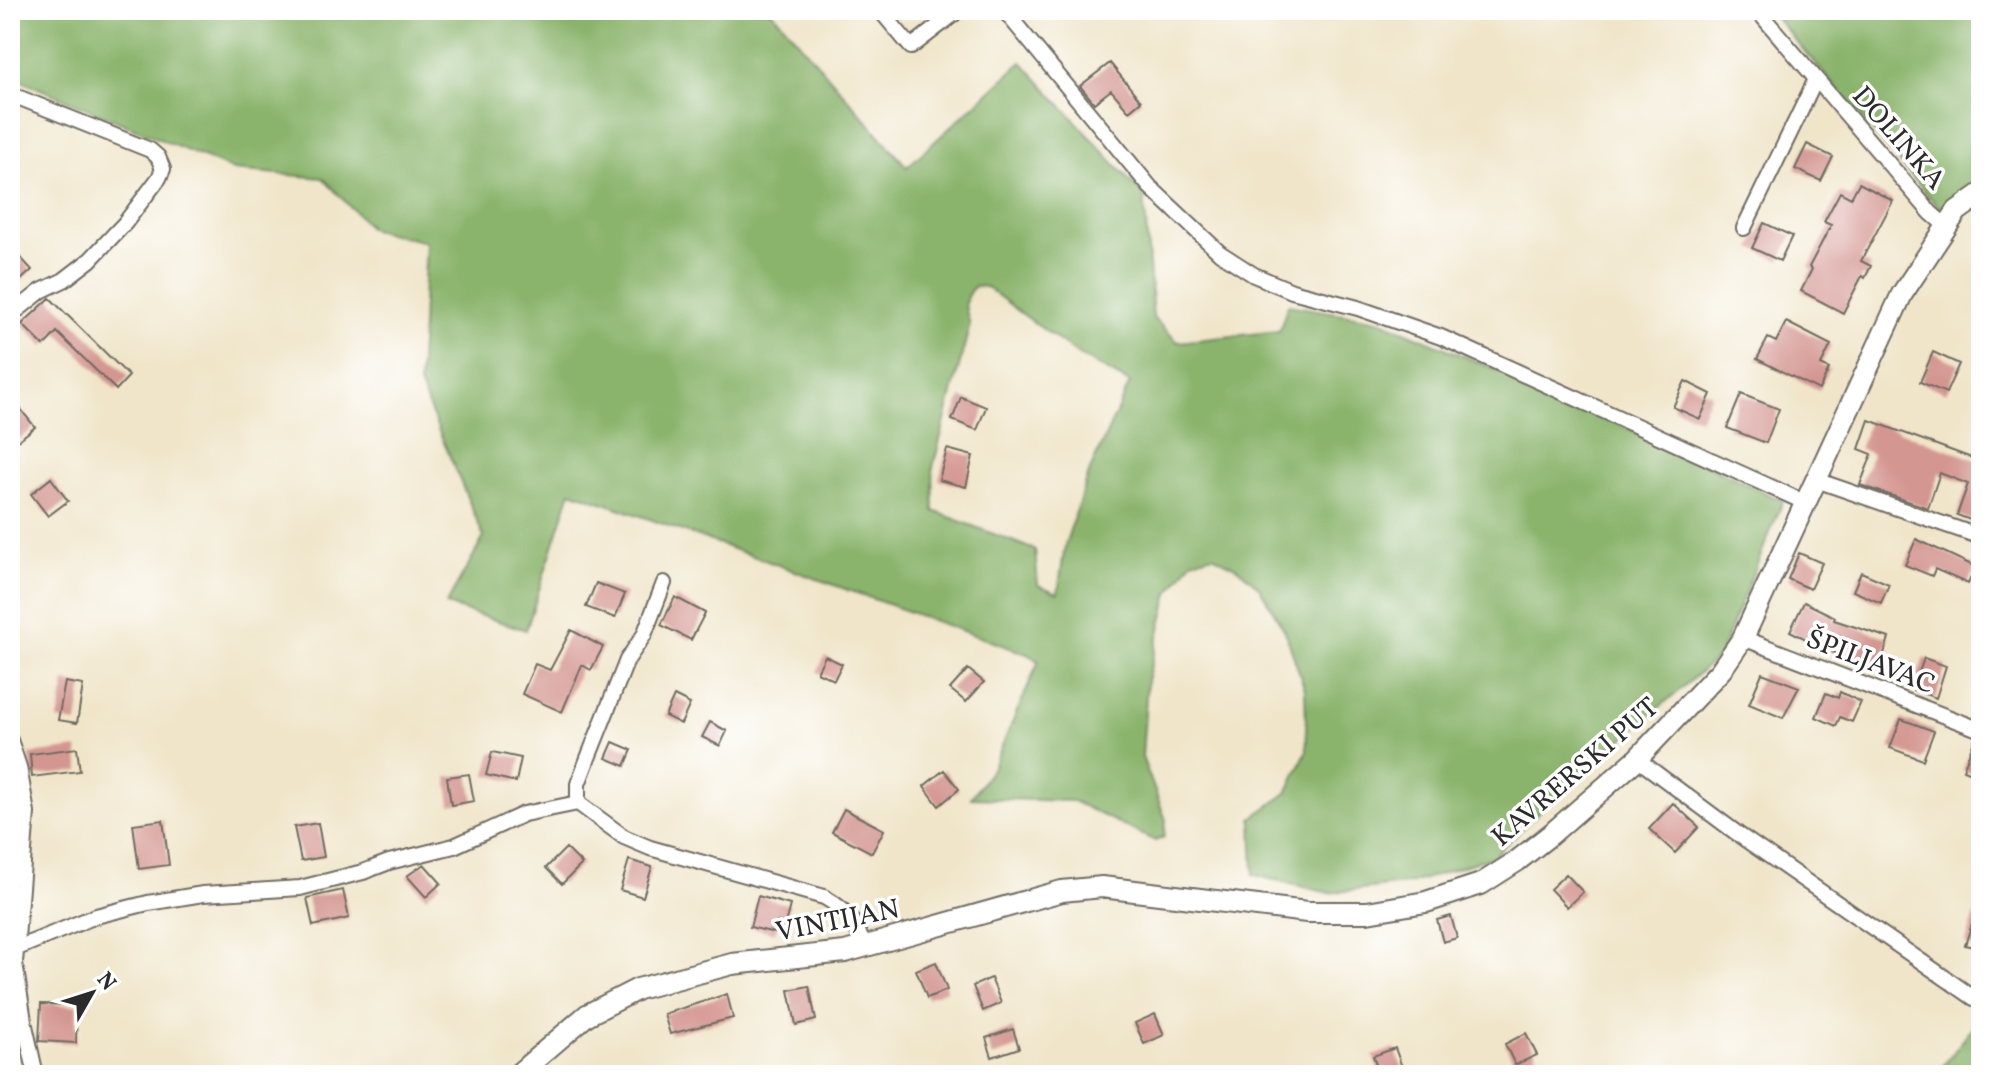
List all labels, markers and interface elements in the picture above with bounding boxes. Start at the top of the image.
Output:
street label: DOLINKA [1842,78,1954,199]
street label: ŠPILJAVAC [1800,620,1940,705]
street label: KAVRERSKI PUT [1483,689,1668,857]
street label: VINTIJAN [772,890,903,953]
north arrow [52,953,132,1033]
text: N [89,966,123,998]

